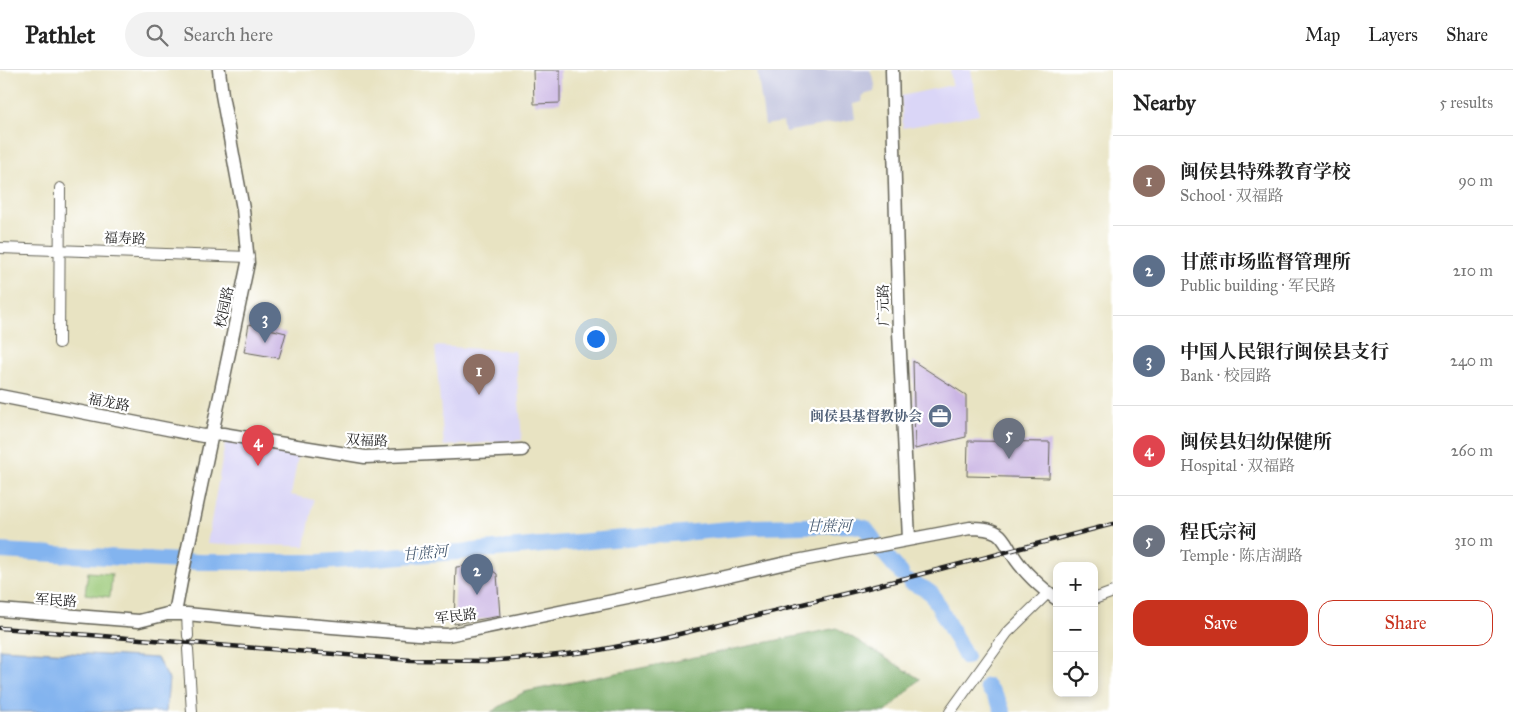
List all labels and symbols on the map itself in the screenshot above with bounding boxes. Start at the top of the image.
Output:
street label: 福寿路 [104,229,146,248]
street label: 广元路 [875,284,892,326]
street label: 校园路 [212,285,237,329]
pin: 3 [249,302,281,343]
your location [583,326,609,352]
pin: 1 [463,354,495,395]
street label: 福龙路 [87,390,131,415]
office icon: 闽侯县基督教协会 [927,403,953,429]
place label: 闽侯县基督教协会 [810,408,922,425]
pin: 5 [993,418,1025,459]
pin: 4 [242,425,274,466]
street label: 双福路 [346,431,388,450]
water label: 甘蔗河 [806,517,854,535]
water label: 甘蔗河 [402,542,451,564]
pin: 2 [461,554,493,595]
street label: 军民路 [34,591,78,610]
street label: 军民路 [434,606,478,627]

